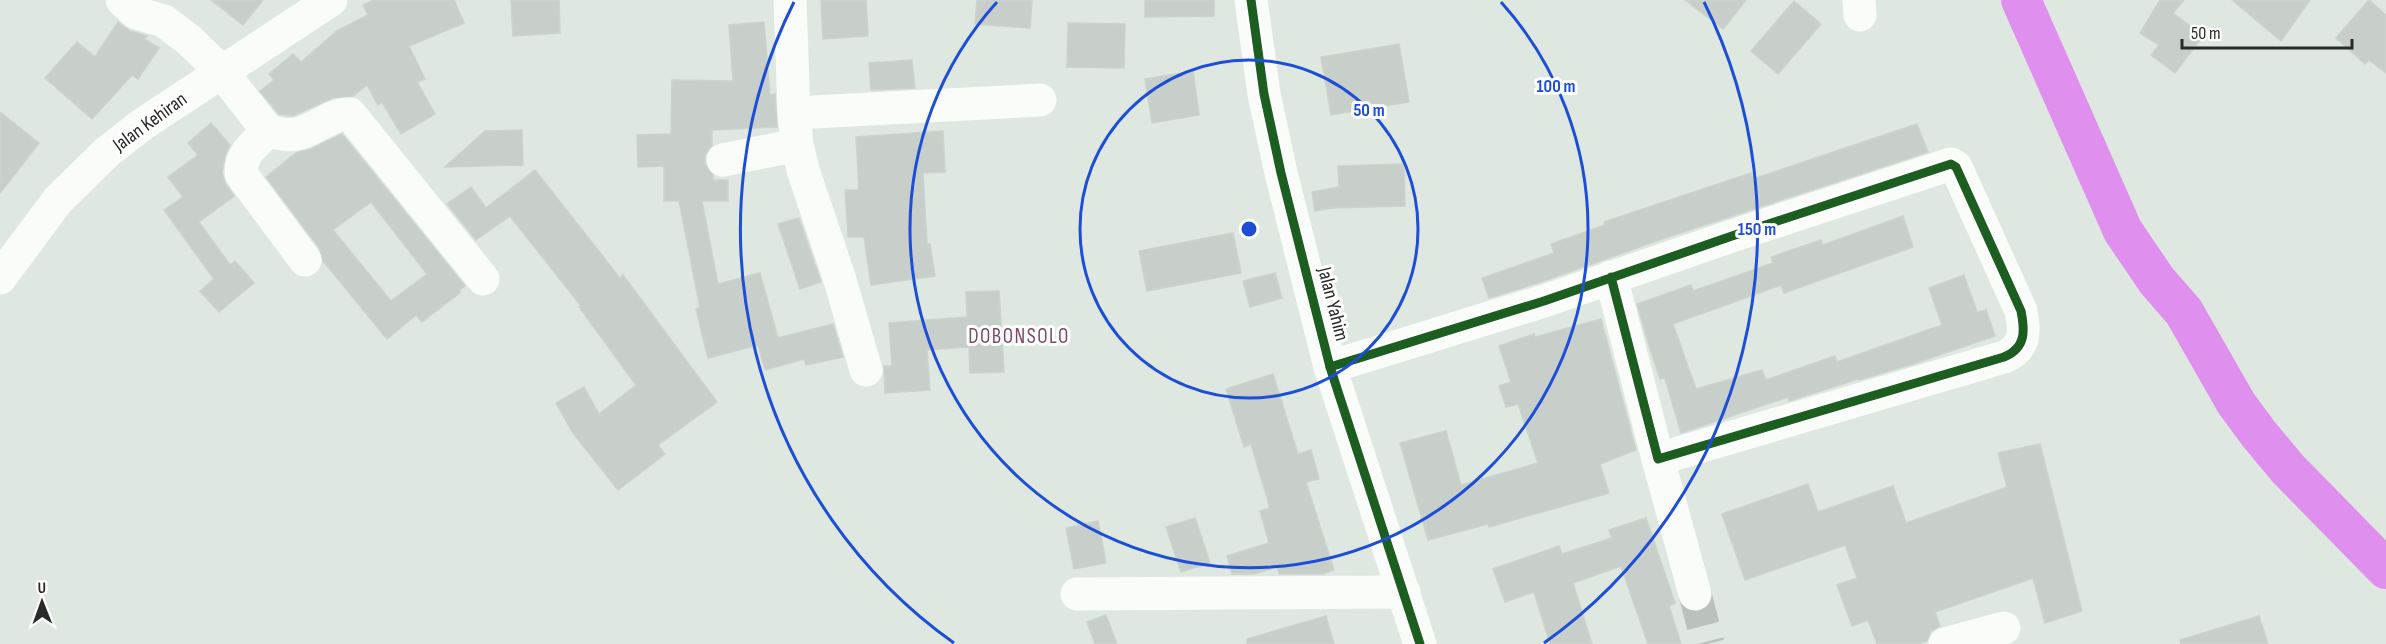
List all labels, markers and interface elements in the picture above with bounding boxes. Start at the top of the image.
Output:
scale bar [2182,12,2352,50]
text: 50 m [2191,23,2221,44]
text: 100 m [1537,76,1576,97]
street label: Jalan Kehiran [107,87,192,157]
text: 50 m [1353,100,1385,121]
centre of rings [1239,219,1259,239]
text: 150 m [1738,219,1776,240]
street label: Jalan Yahim [1312,264,1354,343]
district label: DOBONSOLO [968,324,1070,349]
north arrow [12,572,72,632]
text: U [37,579,46,598]

